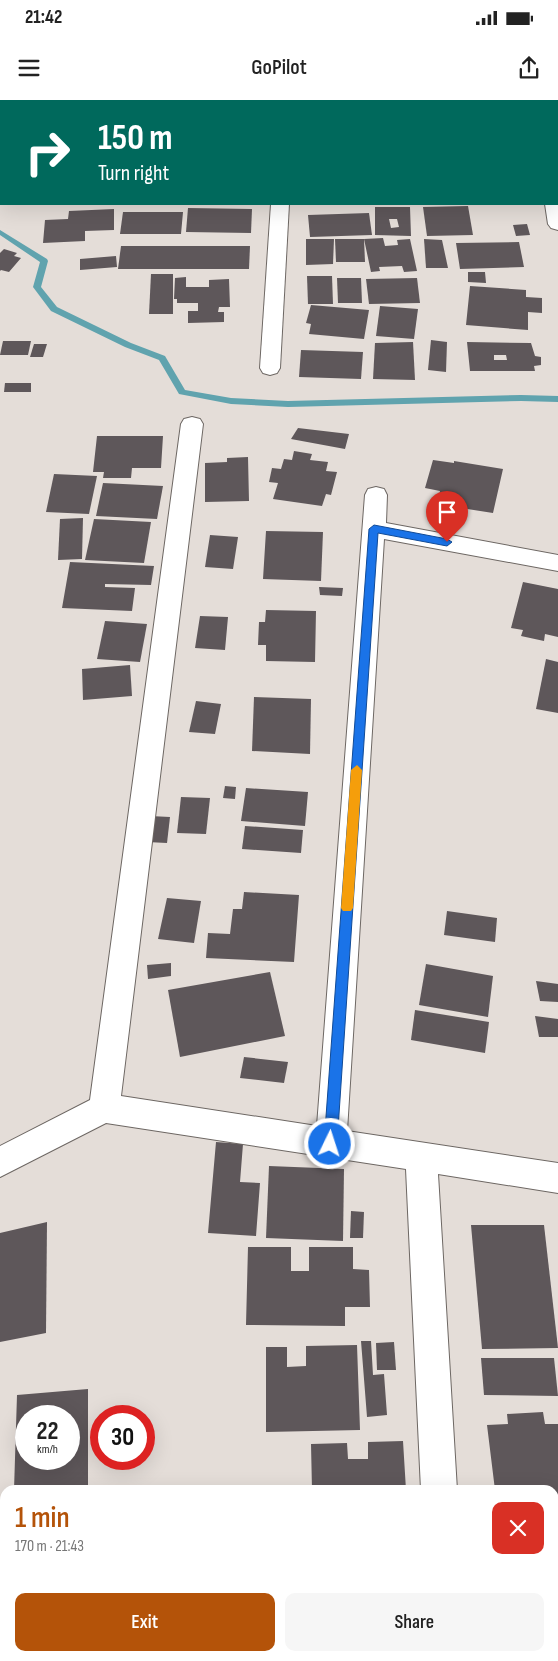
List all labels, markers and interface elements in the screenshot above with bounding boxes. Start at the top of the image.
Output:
text: 21:42 [25,6,62,29]
icon: menu [15,54,43,82]
text: GoPilot [251,54,307,81]
icon: share [515,54,543,82]
text: 150 m [98,117,172,160]
icon: right [15,120,80,185]
text: Turn right [98,160,169,187]
pin [426,491,468,542]
icon: arrive [433,498,461,526]
position arrow [303,1117,355,1169]
speed limit sign: 30 [90,1405,155,1470]
text: 22 [37,1416,58,1447]
text: km/h [37,1442,58,1457]
text: 1 min [15,1500,70,1536]
button: close [492,1502,544,1554]
text: 170 m · 21:43 [15,1537,84,1556]
button: Exit [15,1593,275,1651]
button: Share [285,1593,544,1651]

